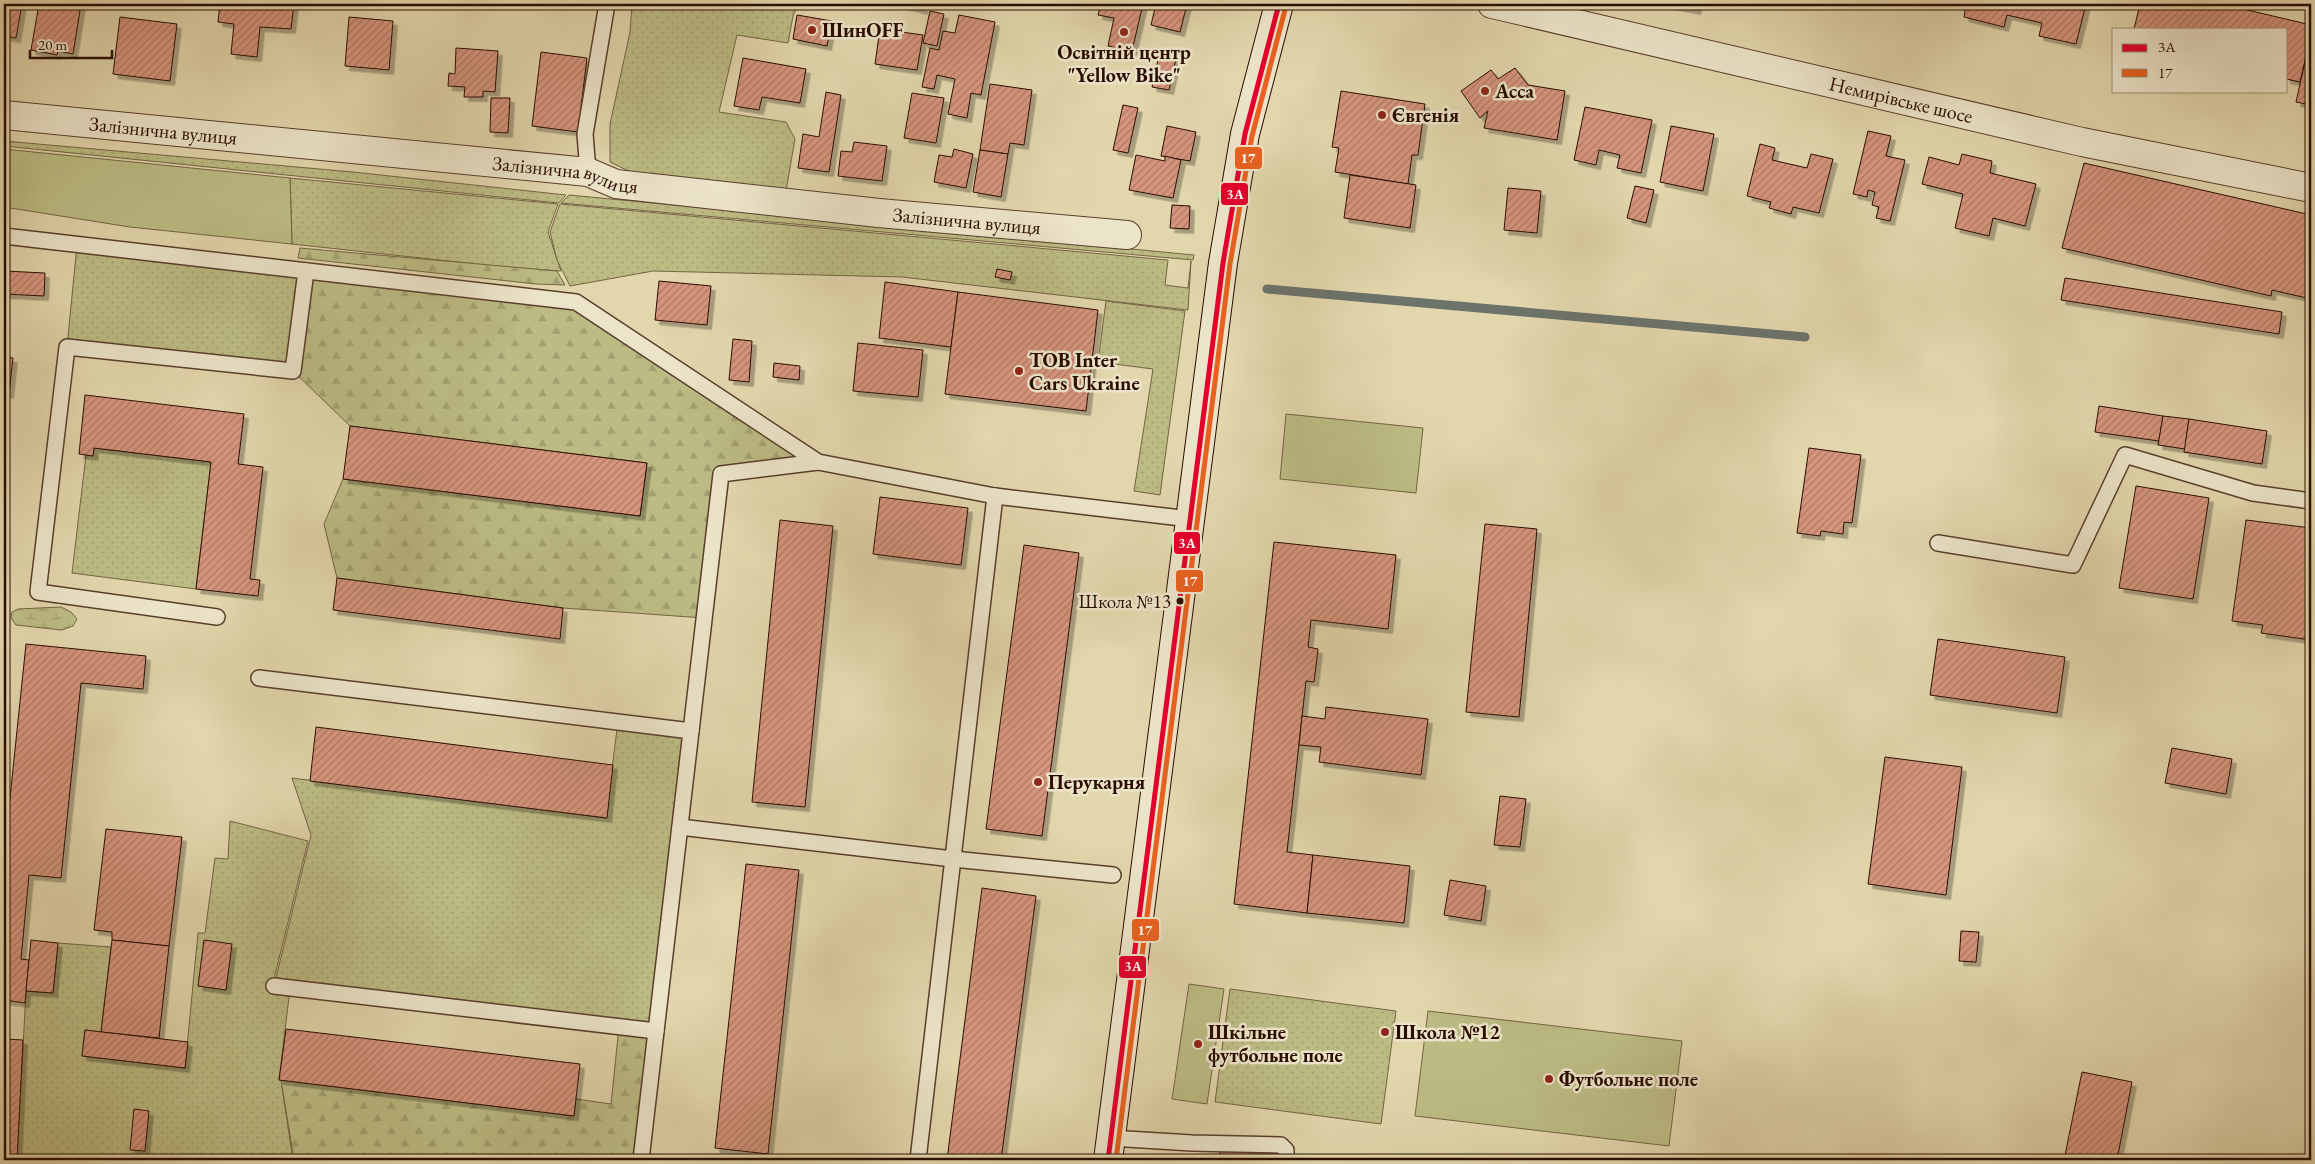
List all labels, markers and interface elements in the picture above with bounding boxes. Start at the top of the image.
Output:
place label: ШинOFF [822,17,903,43]
marker: ШинOFF [806,24,818,36]
marker: Освітній центр "Yellow Bike" [1118,26,1130,38]
scale bar [30,28,112,60]
legend [2112,28,2288,92]
text: 20 m [38,35,67,54]
text: 3А [2158,37,2176,56]
place label: Освітній центр "Yellow Bike" [1057,39,1191,88]
text: 17 [2158,63,2173,82]
street label: Немирівське шосе [1827,70,1976,129]
place label: Асса [1494,78,1534,104]
marker: Асса [1479,85,1491,97]
place label: Євгенія [1392,102,1460,128]
marker: Євгенія [1376,109,1388,121]
street label: Залізнична вулиця [88,110,238,151]
line badge: 17 [1234,146,1263,170]
text: 17 [1241,149,1256,167]
street label: Залізнична вулиця [491,150,639,199]
line badge: 3А [1220,182,1249,206]
text: 3А [1226,185,1245,203]
street label: Залізнична вулиця [892,201,1042,240]
place label: ТОВ Inter Cars Ukraine [1029,347,1140,396]
marker: ТОВ Inter Cars Ukraine [1013,365,1025,377]
line badge: 3А [1173,531,1201,555]
text: 3А [1178,534,1197,552]
line badge: 17 [1175,569,1204,593]
text: 17 [1183,572,1198,590]
place label: Школа №13 [1078,589,1171,614]
marker: Школа №13 [1175,596,1185,606]
place label: Перукарня [1048,769,1146,795]
marker: Перукарня [1032,776,1044,788]
line badge: 17 [1131,918,1160,942]
text: 17 [1138,921,1153,939]
line badge: 3А [1118,955,1147,979]
text: 3А [1124,957,1143,975]
place label: Шкільне футбольне поле [1208,1019,1343,1068]
place label: Школа №12 [1395,1019,1500,1045]
marker: Школа №12 [1379,1026,1391,1038]
marker: Шкільне футбольне поле [1192,1038,1204,1050]
place label: Футбольне поле [1559,1066,1698,1092]
marker: Футбольне поле [1543,1073,1555,1085]

